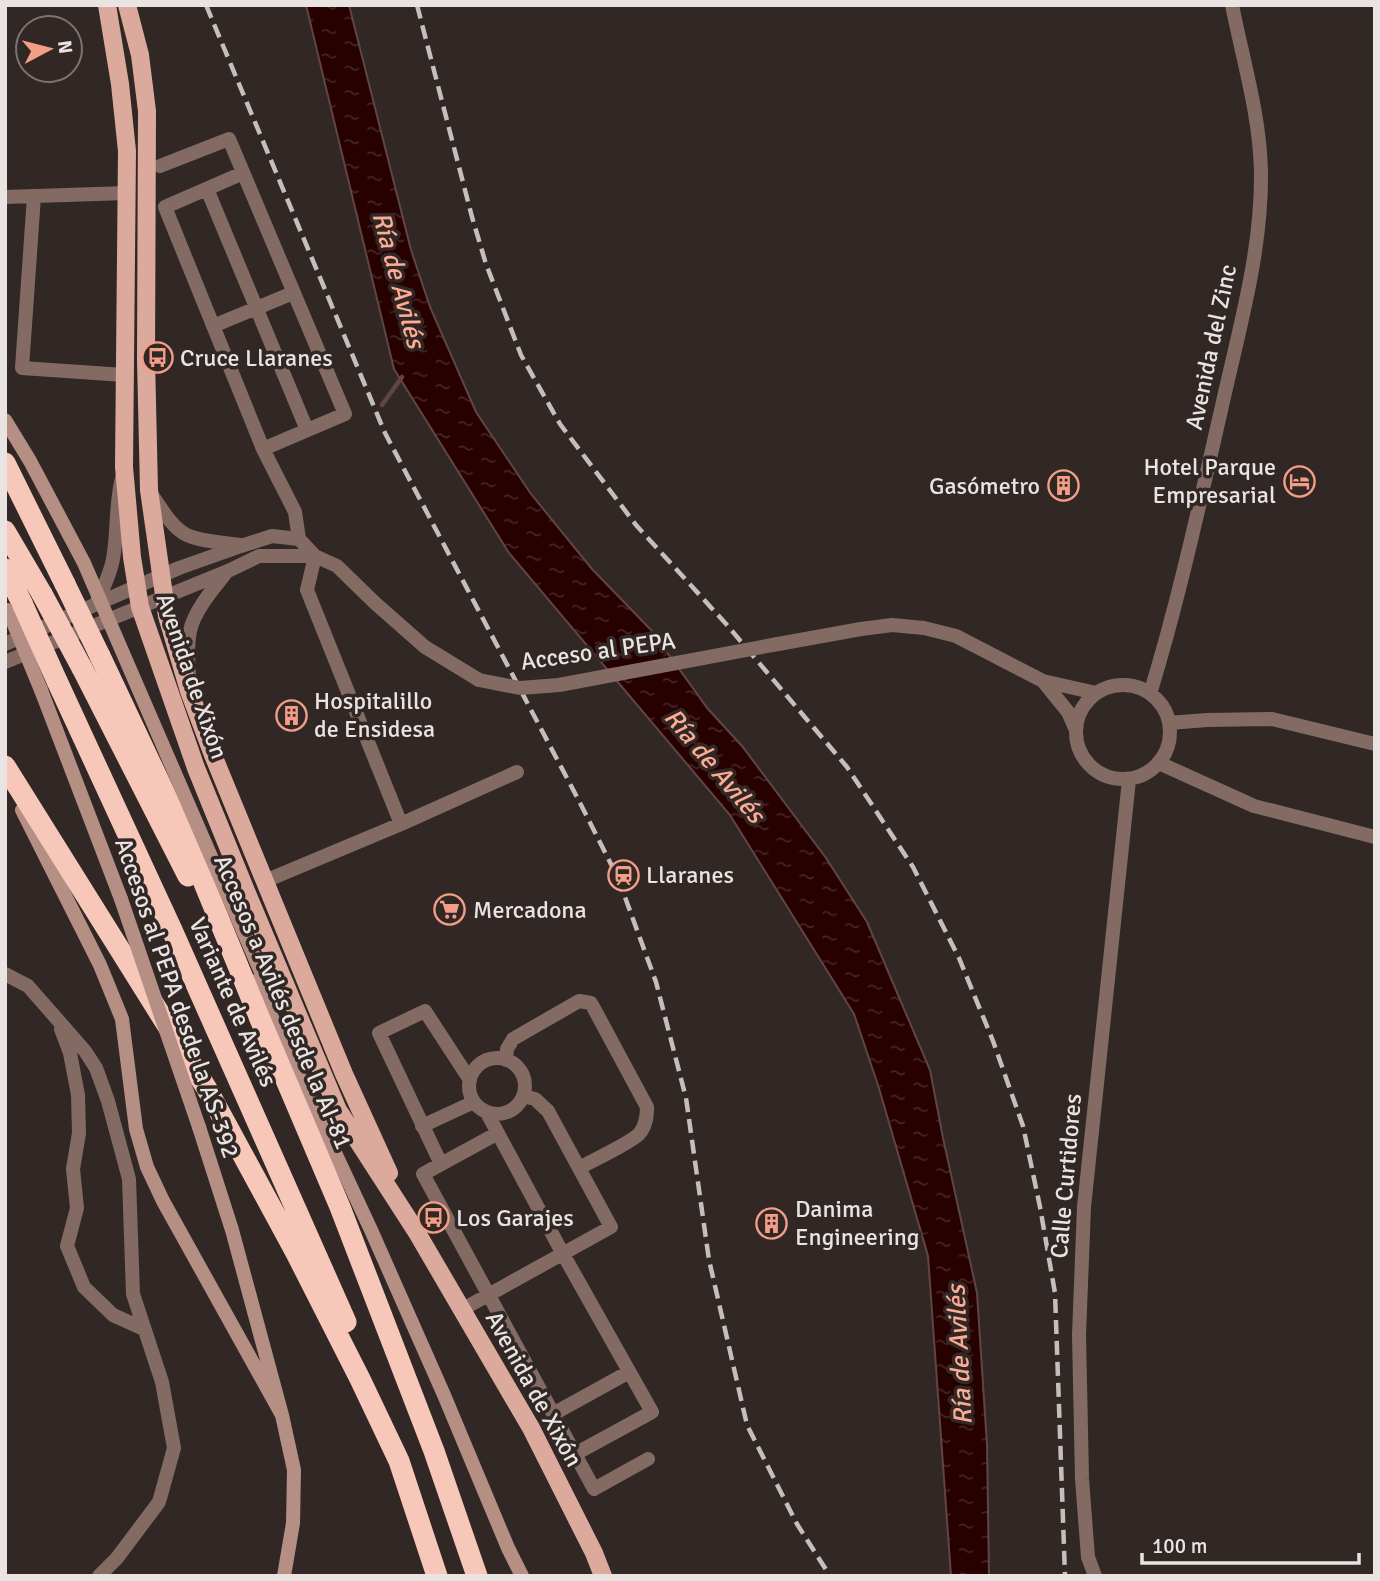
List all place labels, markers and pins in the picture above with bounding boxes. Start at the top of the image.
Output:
bus stop icon: Cruce Llaranes [140,341,174,375]
place label: Cruce Llaranes [180,343,333,373]
place label: Hotel Parque Empresarial [1143,452,1276,510]
hotel icon: Hotel Parque Empresarial [1282,464,1316,498]
building icon: Gasómetro [1046,469,1080,503]
place label: Gasómetro [929,471,1040,501]
place label: Hospitalillo de Ensidesa [314,686,435,744]
building icon: Hospitalillo de Ensidesa [274,698,308,732]
station icon: Llaranes [606,858,640,892]
place label: Llaranes [646,860,734,890]
supermarket icon: Mercadona [433,893,467,927]
place label: Mercadona [473,895,587,925]
place label: Danima Engineering [795,1194,919,1252]
bus stop icon: Los Garajes [416,1201,450,1235]
place label: Los Garajes [456,1203,574,1233]
building icon: Danima Engineering [755,1206,789,1240]

